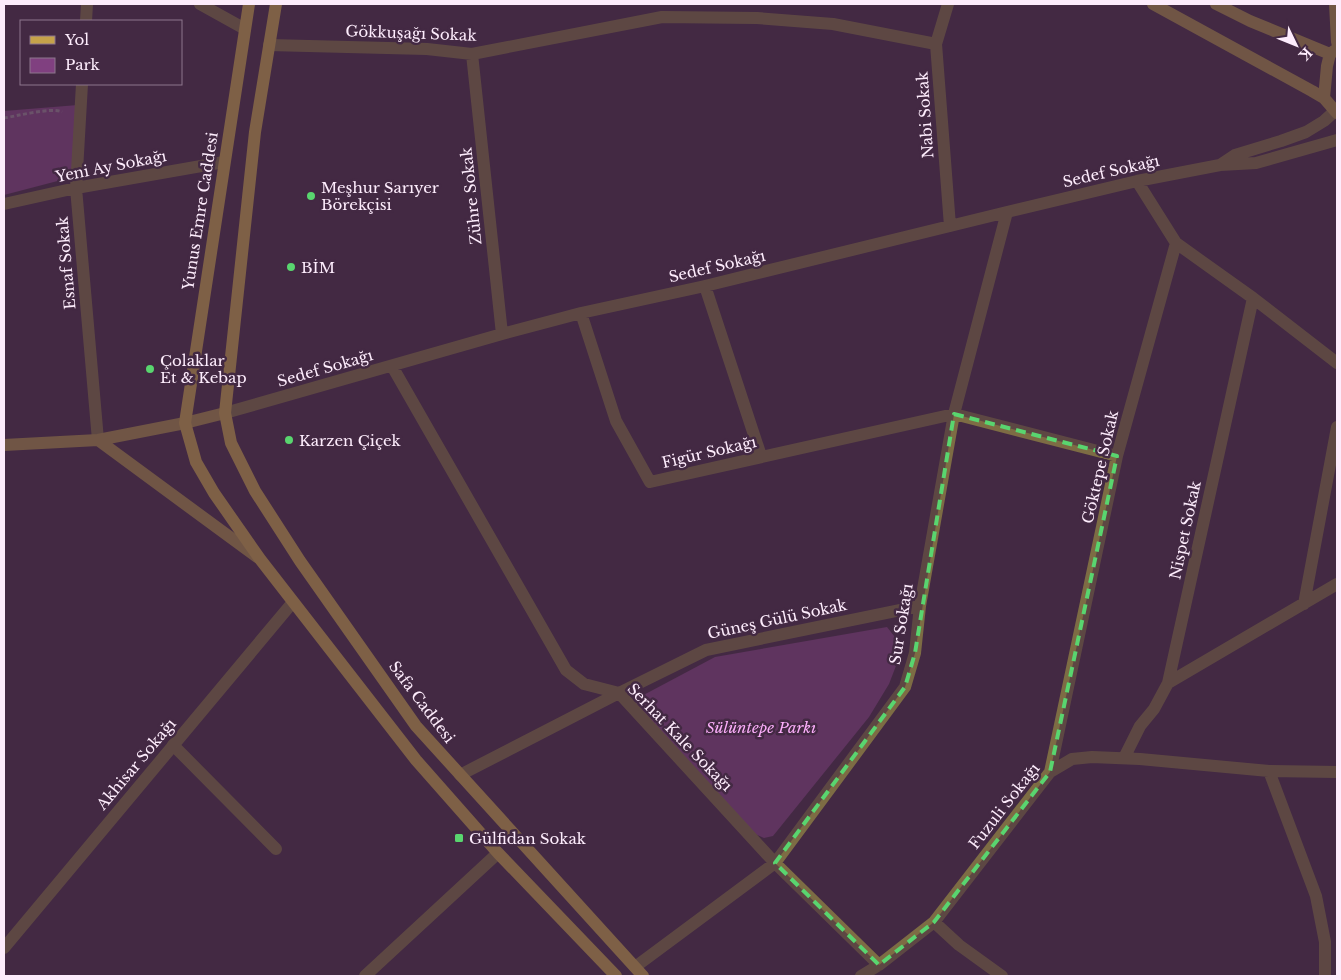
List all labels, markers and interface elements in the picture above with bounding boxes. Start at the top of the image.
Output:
legend [20,20,182,85]
north arrow [1271,20,1321,70]
street label: Gökkuşağı Sokak [345,21,478,45]
text: Yol [64,30,89,49]
text: K [1295,44,1316,65]
text: Park [65,55,101,74]
street label: Nabi Sokak [912,70,938,159]
street label: Yunus Emre Caddesi [178,131,222,292]
street label: Yeni Ay Sokağı [53,146,168,186]
street label: Zühre Sokak [456,146,486,246]
street label: Sedef Sokağı [1061,151,1161,191]
place label: Meşhur Sarıyer Börekçisi [321,178,440,214]
marker: Meşhur Sarıyer Börekçisi [305,190,317,202]
street label: Esnaf Sokak [52,215,80,310]
street label: Sedef Sokağı [667,246,767,286]
place label: BİM [301,258,335,277]
marker: BİM [285,261,297,273]
street label: Sedef Sokağı [275,345,375,391]
place label: Çolaklar Et & Kebap [160,351,247,387]
marker: Çolaklar Et & Kebap [144,363,156,375]
street label: Göktepe Sokak [1078,408,1122,526]
place label: Karzen Çiçek [299,431,402,450]
street label: Figür Sokağı [660,432,758,472]
marker: Karzen Çiçek [283,434,295,446]
street label: Nispet Sokak [1165,478,1205,581]
street label: Sur Sokağı [885,582,917,666]
street label: Güneş Gülü Sokak [706,595,849,643]
street label: Safa Caddesi [385,657,459,747]
street label: Serhat Kale Sokağı [624,679,736,795]
street label: Akhisar Sokağı [92,714,180,814]
park label: Sülüntepe Parkı [706,718,816,737]
street label: Fuzuli Sokağı [965,759,1043,853]
place label: Gülfidan Sokak [469,829,587,848]
marker: Gülfidan Sokak [453,832,465,844]

